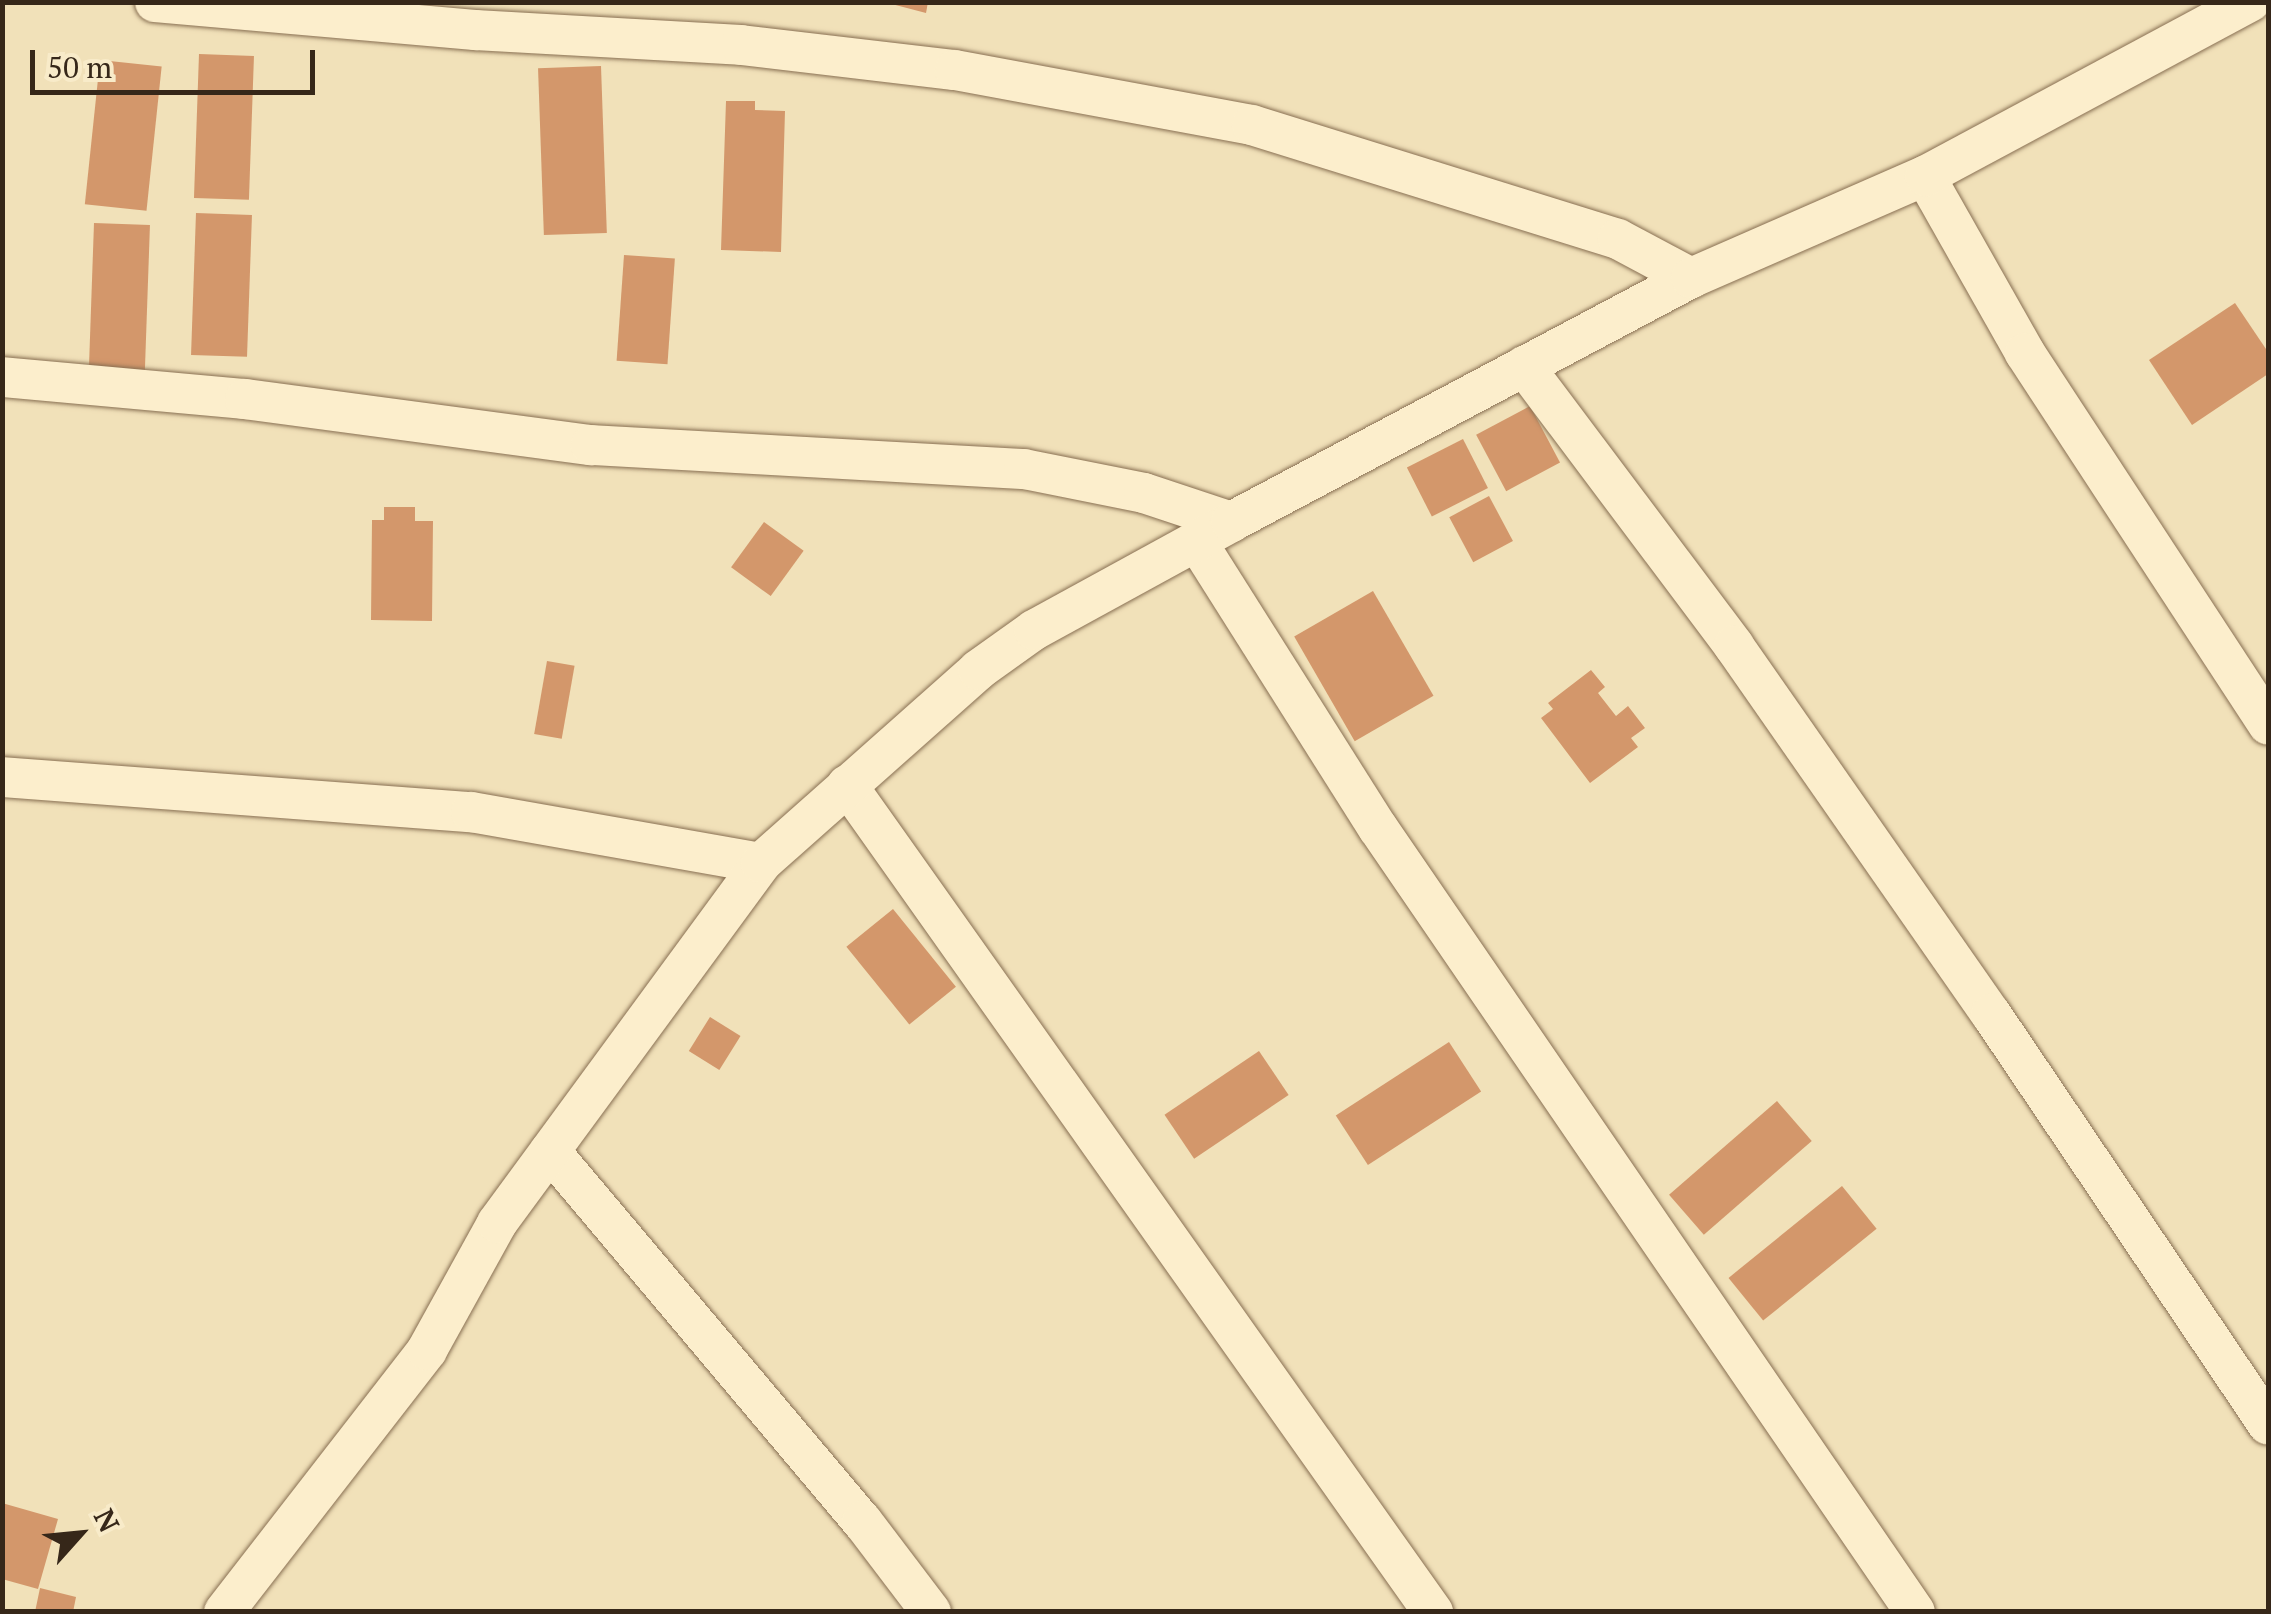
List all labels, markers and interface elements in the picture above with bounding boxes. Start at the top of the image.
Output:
scale bar [35,30,320,92]
text: 50 m [47,47,112,87]
north arrow [30,1484,130,1584]
text: N [86,1502,128,1538]

